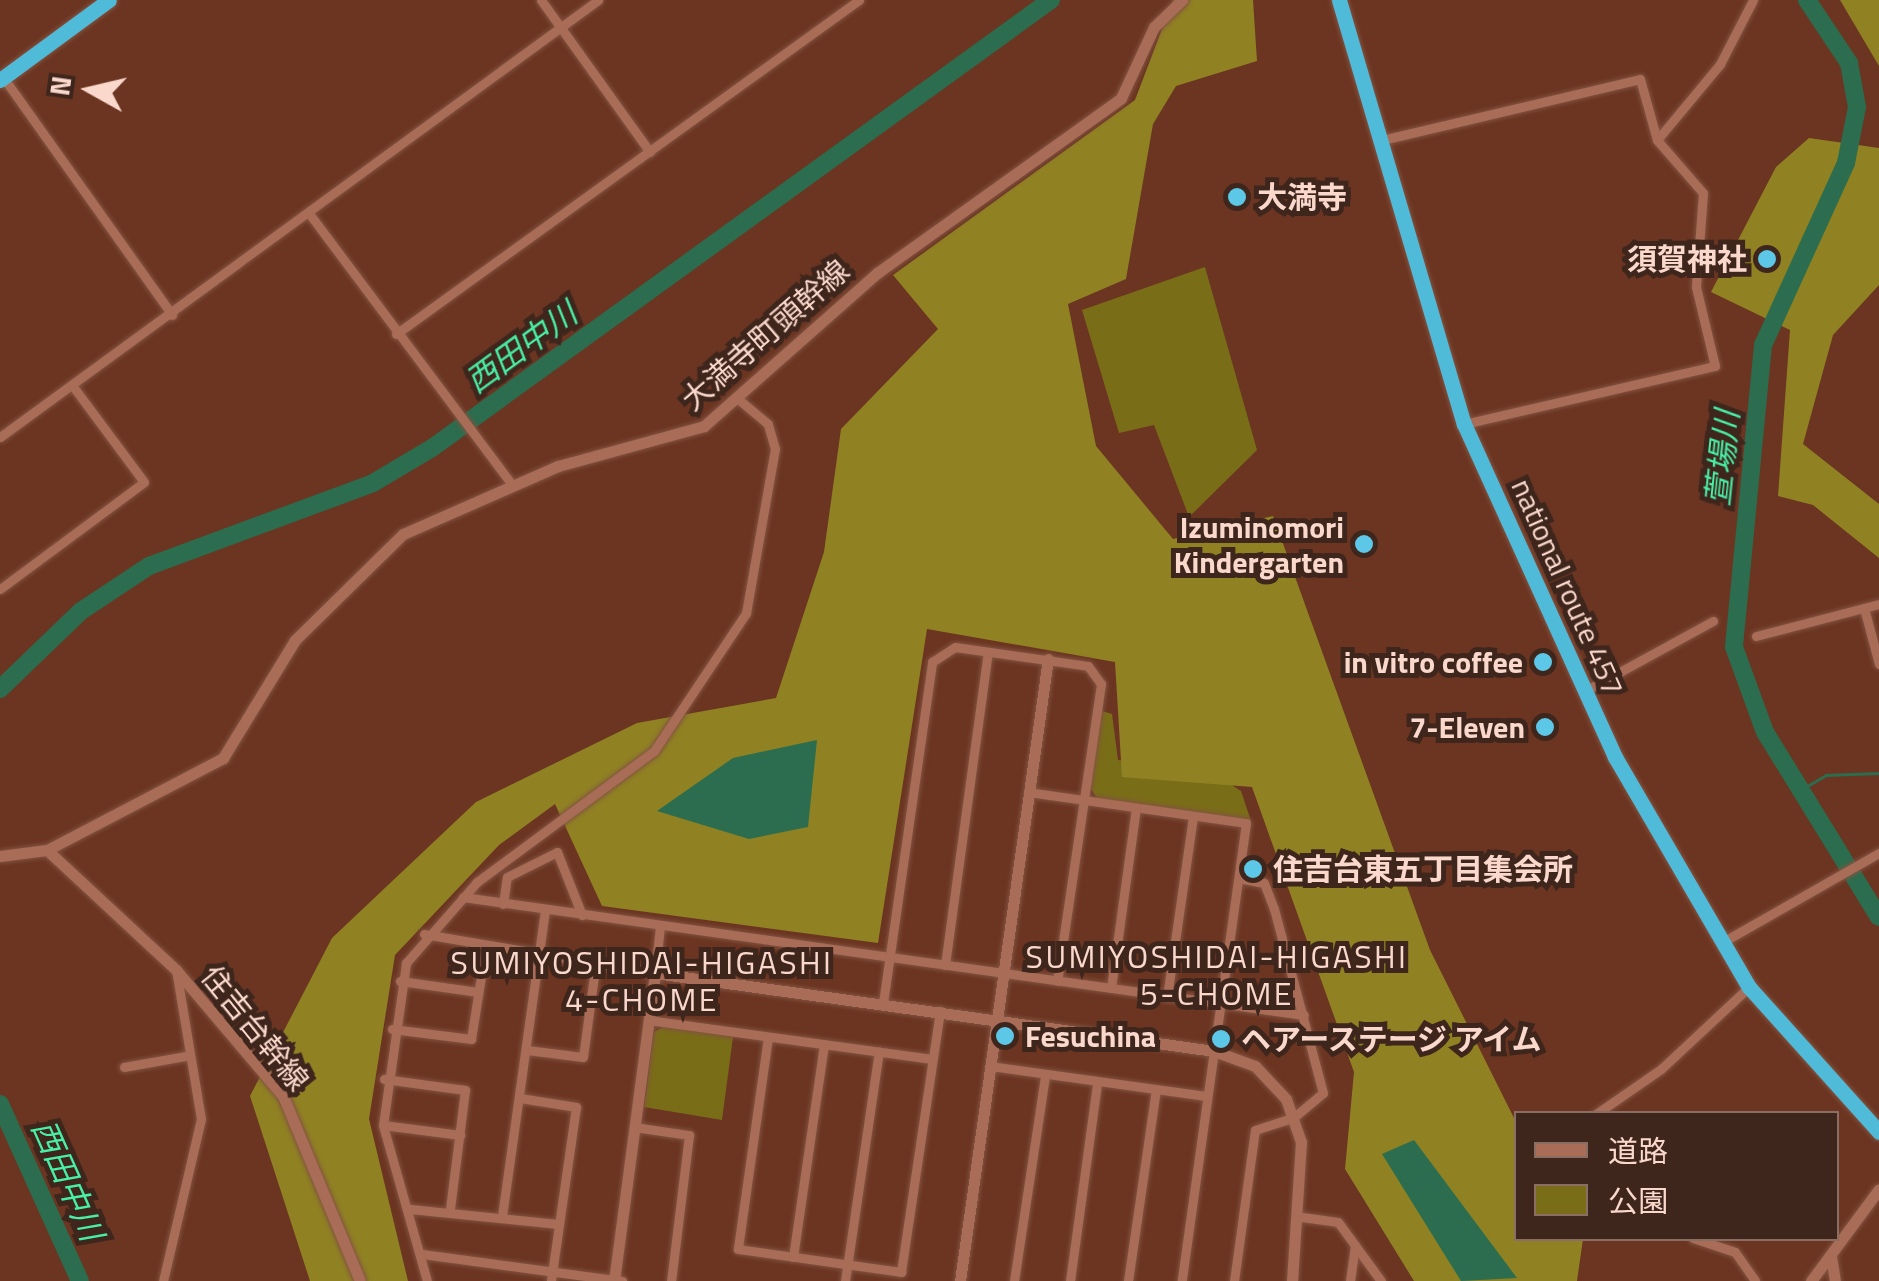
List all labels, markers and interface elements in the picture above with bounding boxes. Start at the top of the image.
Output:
north arrow [40,40,140,140]
text: N [37,73,82,98]
place label: 大満寺 [1257,179,1347,215]
marker: 大満寺 [1226,186,1248,208]
place label: 須賀神社 [1627,241,1747,277]
marker: 須賀神社 [1756,248,1778,270]
street label: 大満寺町頭幹線 [674,253,856,417]
water label: 西田中川 [458,294,584,400]
water label: 萱場川 [1698,408,1746,508]
street label: national route 457 [1504,473,1632,701]
place label: Izuminomori Kindergarten [1174,509,1344,580]
marker: Izuminomori Kindergarten [1353,533,1375,555]
place label: in vitro coffee [1344,644,1523,680]
marker: in vitro coffee [1532,651,1554,673]
place label: 7-Eleven [1410,709,1525,745]
marker: 7-Eleven [1534,716,1556,738]
place label: 住吉台東五丁目集会所 [1273,851,1573,887]
marker: 住吉台東五丁目集会所 [1242,858,1264,880]
district label: SUMIYOSHIDAI-HIGASHI 5-CHOME [1026,938,1408,1013]
district label: SUMIYOSHIDAI-HIGASHI 4-CHOME [451,944,833,1019]
street label: 住吉台幹線 [194,958,316,1098]
place label: Fesuchina [1025,1018,1156,1054]
place label: ヘアーステージ アイム [1241,1021,1546,1057]
marker: Fesuchina [994,1025,1016,1047]
marker: ヘアーステージ アイム [1210,1028,1232,1050]
legend [1514,1111,1839,1241]
water label: 西田中川 [24,1114,112,1246]
text: 道路 [1608,1128,1668,1174]
text: 公園 [1608,1178,1668,1224]

